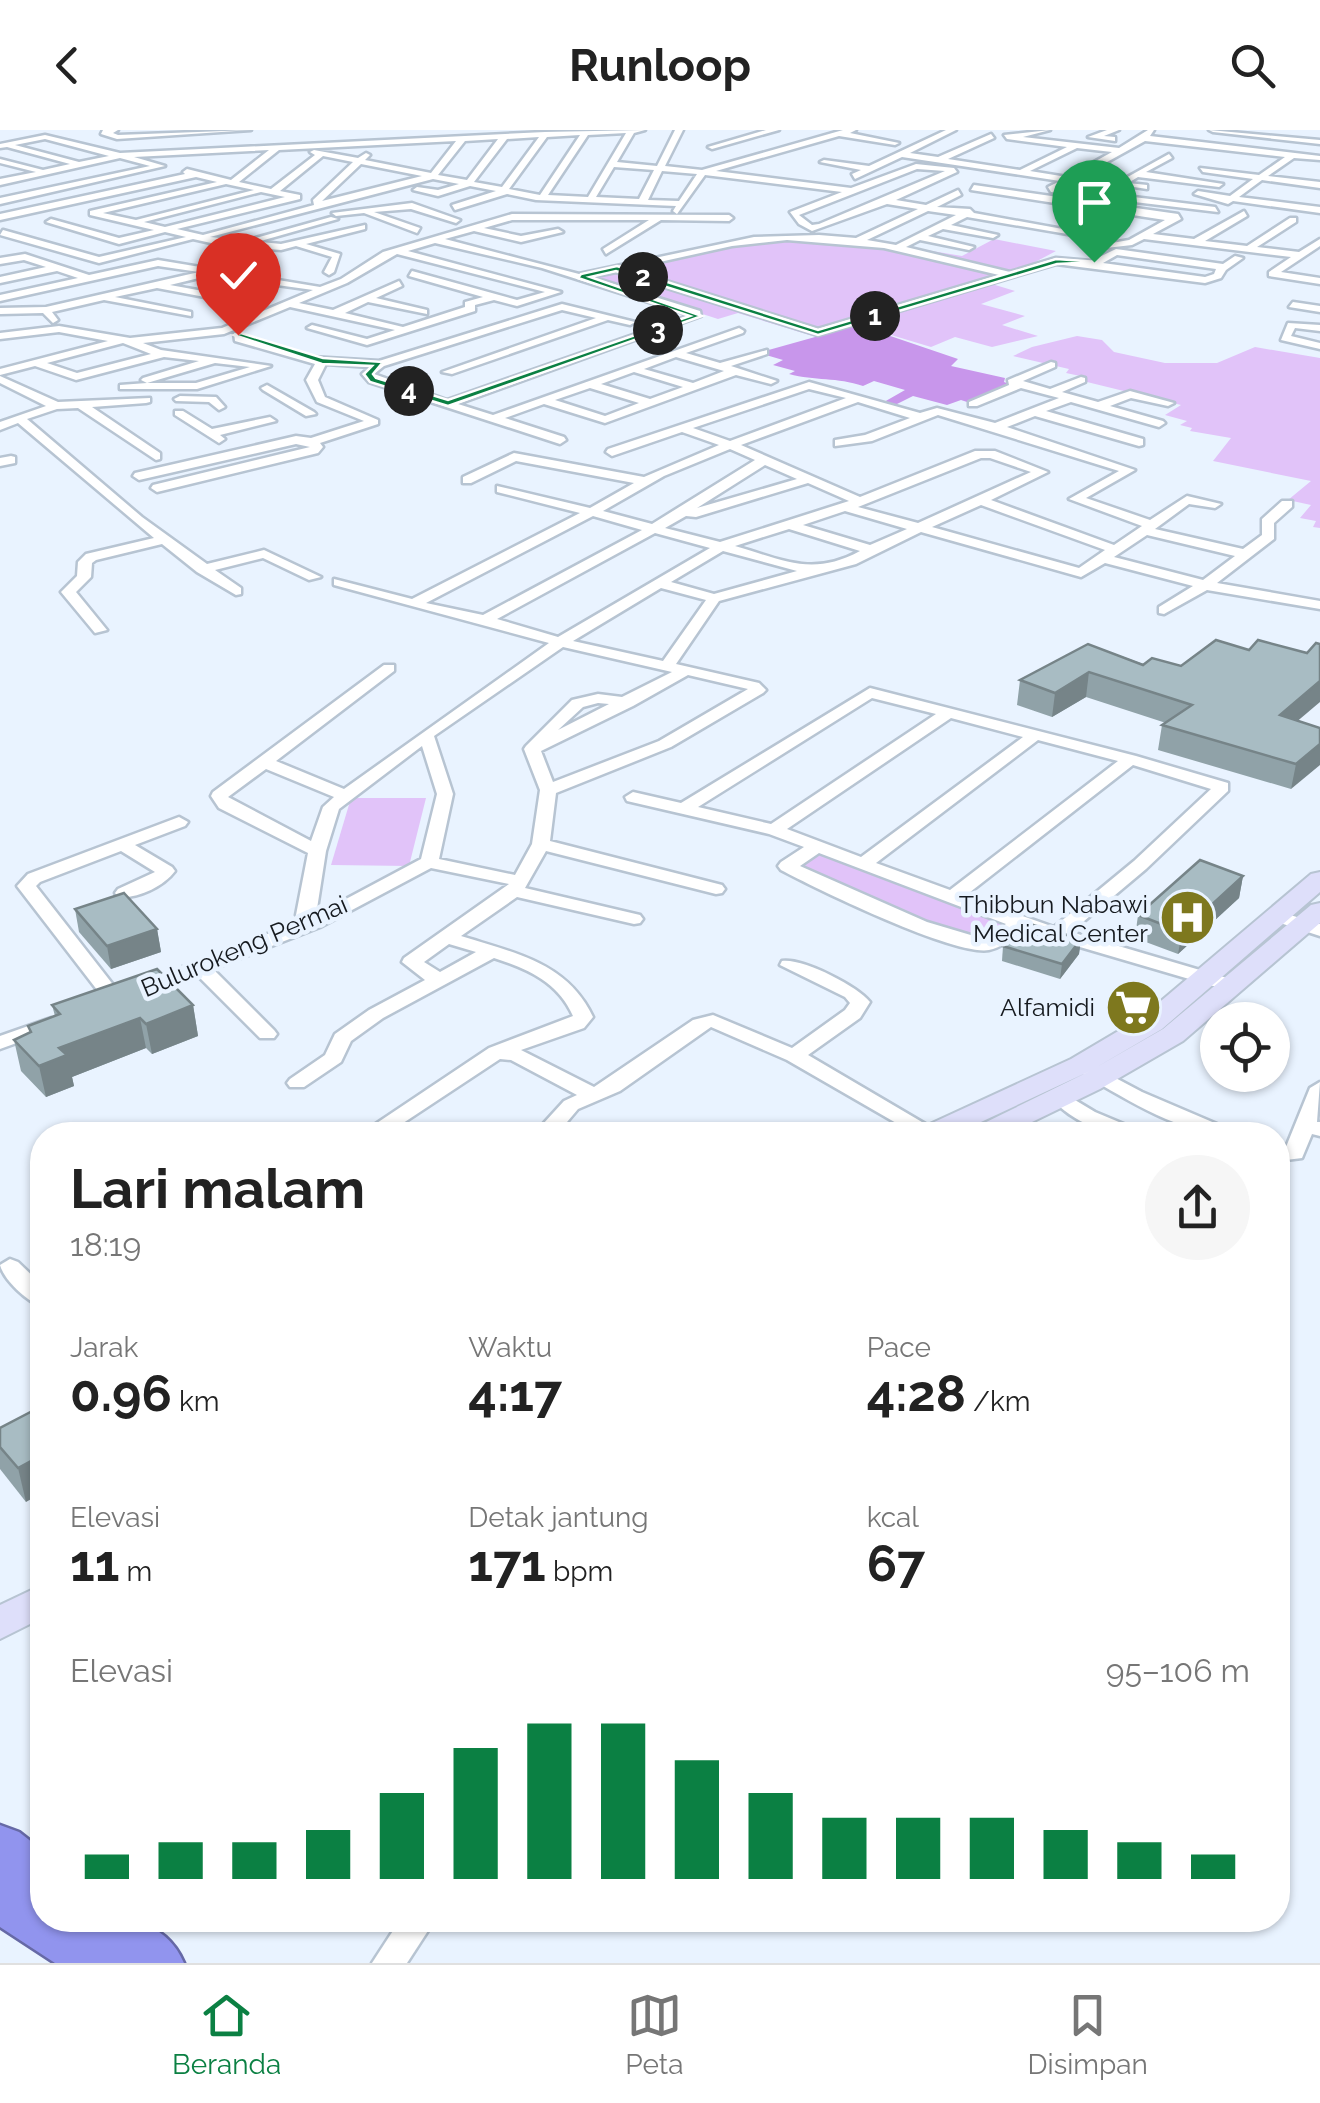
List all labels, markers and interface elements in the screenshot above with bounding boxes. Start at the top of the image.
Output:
icon: back [40,38,95,93]
icon: search [1225,38,1280,93]
text: Runloop [569,39,751,92]
pin [1052,160,1137,263]
icon: arrive [1067,175,1122,230]
pin [196,233,281,336]
icon: check [211,248,266,303]
pin: 2 [618,252,668,302]
text: 2 [635,260,651,293]
pin: 1 [850,291,900,341]
text: 1 [868,299,882,332]
pin: 3 [633,305,683,355]
text: 3 [650,313,666,346]
pin: 4 [384,366,434,416]
text: 4 [401,374,417,407]
hospital icon: Thibbun Nabawi Medical Center [1157,888,1217,948]
street label: Bulurokeng Permai [136,889,352,1003]
place label: Thibbun Nabawi Medical Center [959,889,1148,948]
supermarket icon: Alfamidi [1104,977,1164,1037]
place label: Alfamidi [1000,992,1095,1022]
map controls [1200,1002,1290,1092]
button: locate [1200,1002,1290,1092]
button: share [1145,1155,1250,1260]
text: Lari malam [70,1156,365,1221]
text: 18:19 [70,1226,141,1263]
text: Jarak [70,1331,138,1364]
text: Waktu [468,1331,552,1364]
text: Pace [867,1331,931,1364]
text: 0.96 [70,1364,172,1423]
text: 4:17 [468,1364,562,1423]
text: 4:28 [867,1364,966,1423]
text: km [172,1385,219,1418]
text: /km [966,1385,1031,1418]
text: Elevasi [70,1501,160,1534]
text: Detak jantung [468,1501,649,1534]
text: kcal [867,1501,919,1534]
text: 11 [70,1534,119,1593]
text: 171 [468,1534,546,1593]
text: 67 [867,1534,925,1593]
text: m [119,1555,152,1588]
text: bpm [546,1555,613,1588]
text: Elevasi [70,1652,173,1689]
text: 95–106 m [1106,1652,1250,1689]
tab: Beranda [172,1988,281,2081]
tab: Peta [625,1988,683,2081]
tab: Disimpan [1028,1988,1148,2081]

